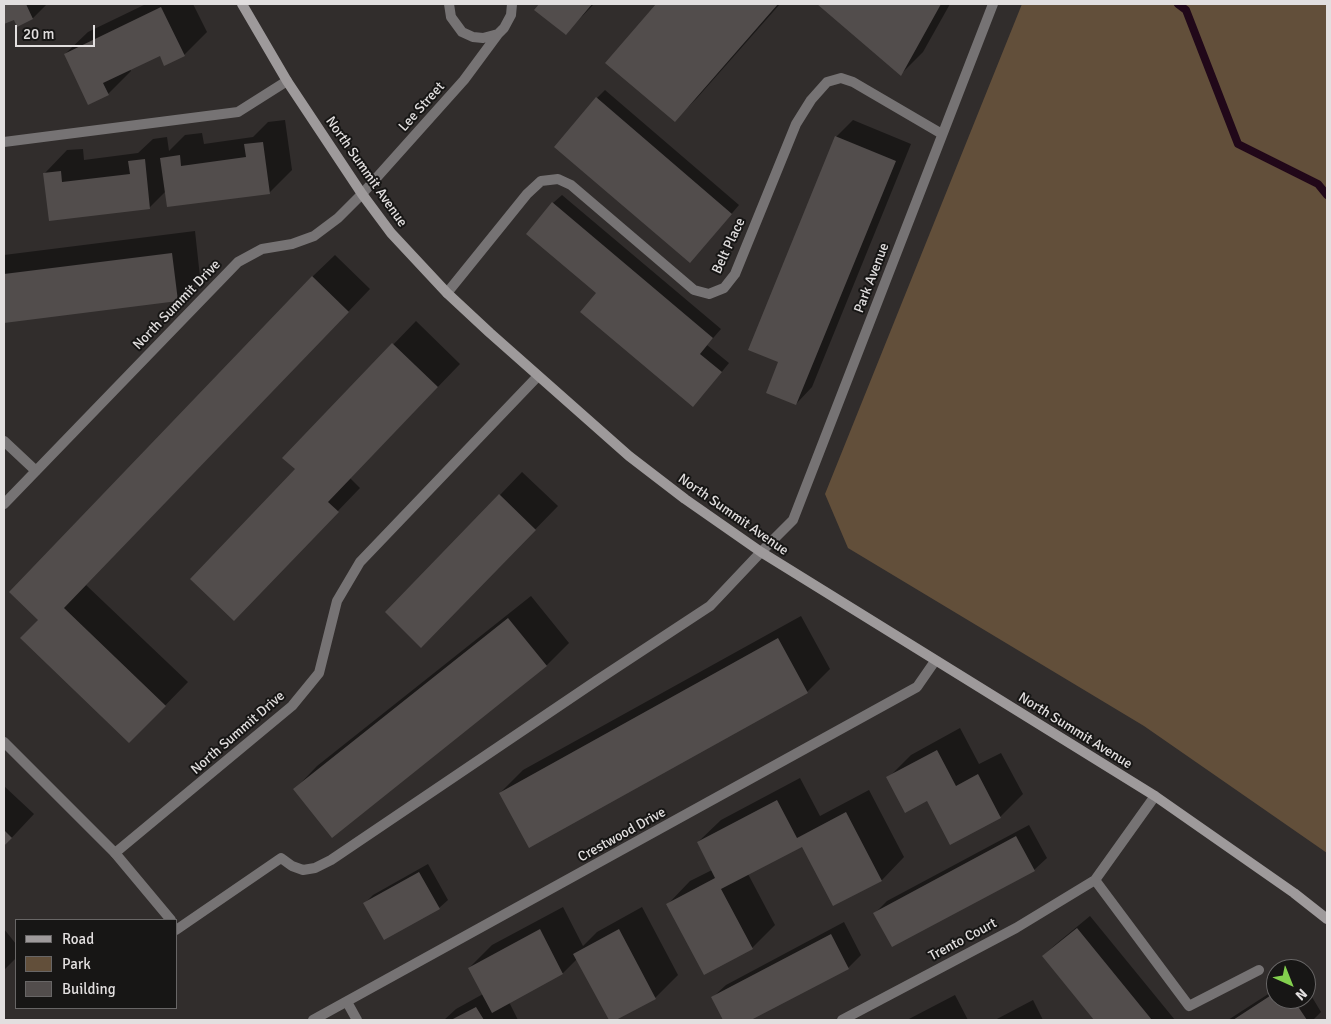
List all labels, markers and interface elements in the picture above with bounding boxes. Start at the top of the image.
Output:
scale bar [18,15,98,47]
text: 20 m [23,25,54,43]
street label: Lee Street [396,79,448,135]
street label: North Summit Avenue [322,113,410,231]
street label: Belt Place [709,215,749,277]
street label: Park Avenue [851,241,893,315]
street label: North Summit Drive [130,257,224,353]
street label: North Summit Avenue [674,471,792,559]
street label: North Summit Drive [188,688,288,778]
street label: North Summit Avenue [1015,689,1135,773]
street label: Crestwood Drive [575,804,669,866]
street label: Trento Court [926,915,1000,965]
legend [15,919,178,1009]
text: Road [62,930,94,948]
text: Park [62,955,91,973]
north arrow [1266,959,1316,1009]
text: Building [62,980,116,998]
text: N [1292,985,1310,1004]

